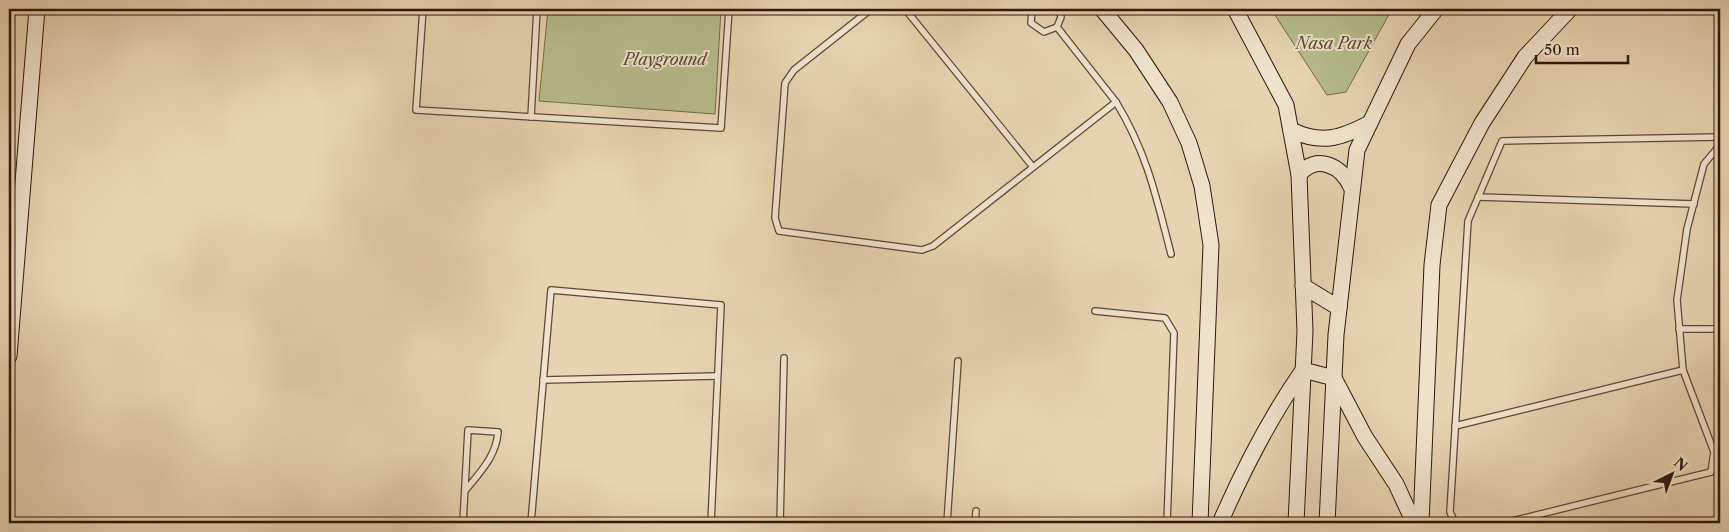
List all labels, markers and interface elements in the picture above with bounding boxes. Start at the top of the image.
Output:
scale bar [1536,32,1629,64]
park label: Nasa Park [1294,33,1373,53]
text: 50 m [1544,40,1580,59]
park label: Playground [621,49,708,69]
north arrow [1646,450,1696,500]
text: N [1670,454,1691,475]

